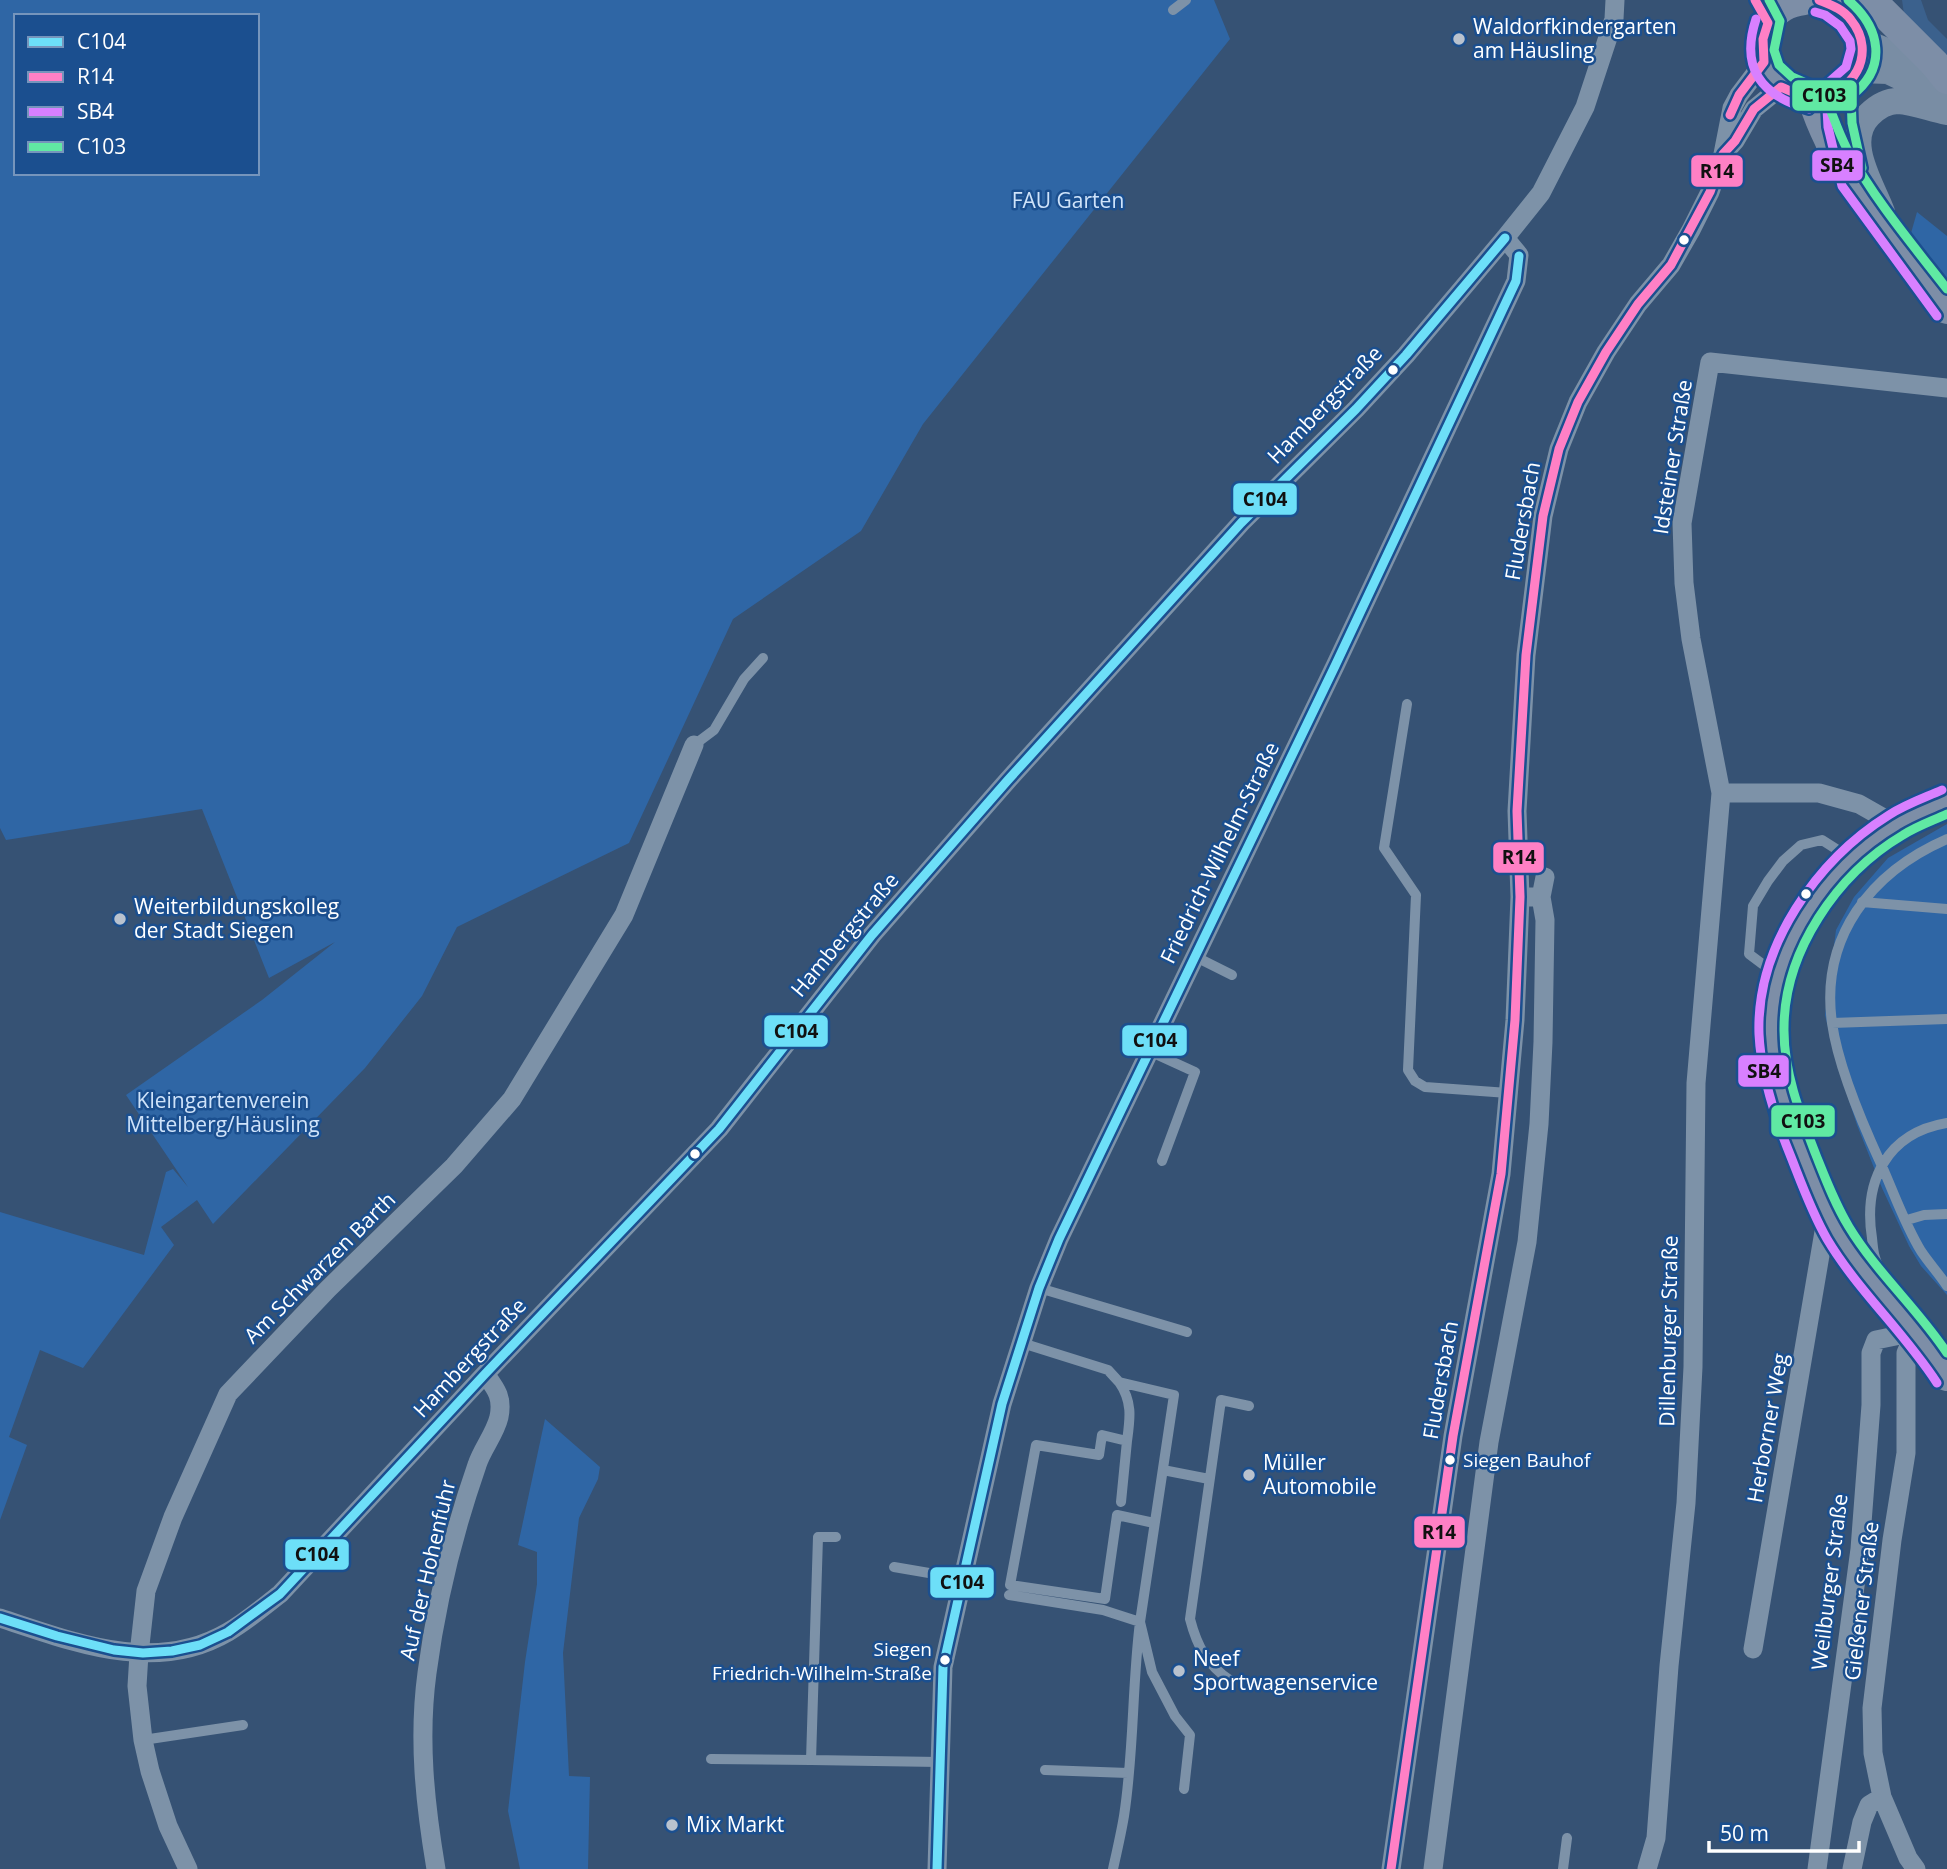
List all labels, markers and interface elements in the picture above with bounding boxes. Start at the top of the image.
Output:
place label: Waldorfkindergarten am Häusling [1473,12,1677,64]
legend [14,14,259,175]
text: C104 [77,27,126,55]
marker: Waldorfkindergarten am Häusling [1451,31,1467,47]
text: R14 [77,62,114,90]
line badge: C103 [1791,79,1858,112]
text: C103 [1802,82,1846,108]
text: SB4 [77,97,114,125]
text: C103 [77,132,126,160]
line badge: SB4 [1811,149,1864,182]
text: SB4 [1820,152,1854,178]
line badge: R14 [1690,154,1744,188]
text: R14 [1700,158,1734,184]
park label: FAU Garten [1012,186,1124,214]
unlabelled marker [1677,233,1691,247]
street label: Hambergstraße [1261,339,1388,469]
unlabelled marker [1386,363,1400,377]
street label: Idsteiner Straße [1646,378,1698,536]
street label: Fludersbach [1498,459,1546,582]
line badge: C104 [1232,482,1298,516]
text: C104 [1243,486,1287,512]
street label: Friedrich-Wilhelm-Straße [1153,737,1285,968]
line badge: R14 [1492,841,1545,874]
text: R14 [1502,844,1536,870]
street label: Hambergstraße [784,866,904,1002]
unlabelled marker [1799,887,1813,901]
place label: Weiterbildungskolleg der Stadt Siegen [134,892,339,944]
marker: Weiterbildungskolleg der Stadt Siegen [112,911,128,927]
line badge: C104 [763,1014,829,1048]
text: C104 [774,1018,818,1044]
line badge: C104 [1121,1024,1188,1057]
text: C104 [1133,1027,1177,1053]
line badge: SB4 [1737,1054,1790,1088]
text: SB4 [1747,1058,1781,1084]
park label: Kleingartenverein Mittelberg/Häusling [126,1086,320,1138]
line badge: C103 [1770,1104,1836,1138]
text: C103 [1781,1108,1825,1134]
unlabelled marker [688,1147,702,1161]
street label: Am Schwarzen Barth [238,1186,401,1349]
street label: Dillenburger Straße [1652,1235,1684,1427]
street label: Hambergstraße [407,1292,532,1423]
street label: Fludersbach [1416,1318,1464,1441]
street label: Herborner Weg [1740,1351,1794,1505]
place label: Siegen Bauhof [1463,1447,1592,1473]
place label: Müller Automobile [1263,1448,1377,1500]
marker: Siegen Bauhof [1443,1453,1457,1467]
marker: Müller Automobile [1241,1467,1257,1483]
street label: Auf der Hohenfuhr [393,1476,462,1663]
street label: Weilburger Straße [1804,1492,1854,1672]
line badge: R14 [1413,1515,1466,1549]
text: R14 [1422,1519,1456,1545]
street label: Gießener Straße [1837,1520,1885,1682]
line badge: C104 [284,1538,350,1571]
text: C104 [295,1541,339,1567]
line badge: C104 [929,1566,995,1599]
text: C104 [940,1569,984,1595]
place label: Siegen Friedrich-Wilhelm-Straße [712,1636,932,1686]
place label: Neef Sportwagenservice [1193,1644,1378,1696]
marker: Siegen Friedrich-Wilhelm-Straße [938,1653,952,1667]
marker: Neef Sportwagenservice [1171,1663,1187,1679]
place label: Mix Markt [686,1810,784,1838]
scale bar [1709,1810,1860,1854]
marker: Mix Markt [664,1817,680,1833]
text: 50 m [1720,1819,1769,1847]

